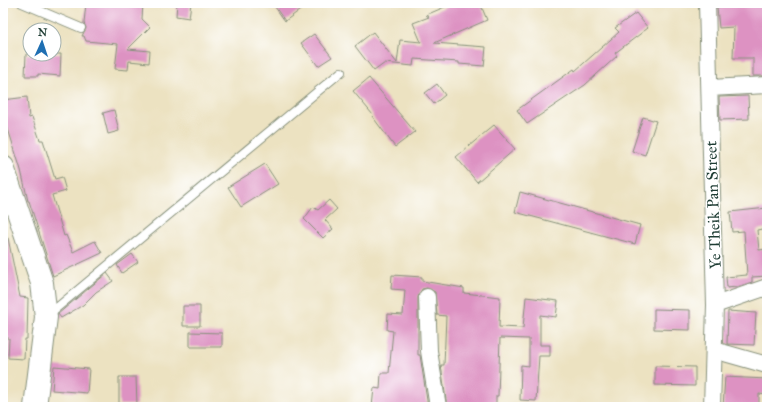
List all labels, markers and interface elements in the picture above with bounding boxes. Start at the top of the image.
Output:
north arrow [22,22,62,62]
text: N [37,26,48,39]
street label: Ye Theik Pan Street [701,140,725,270]

